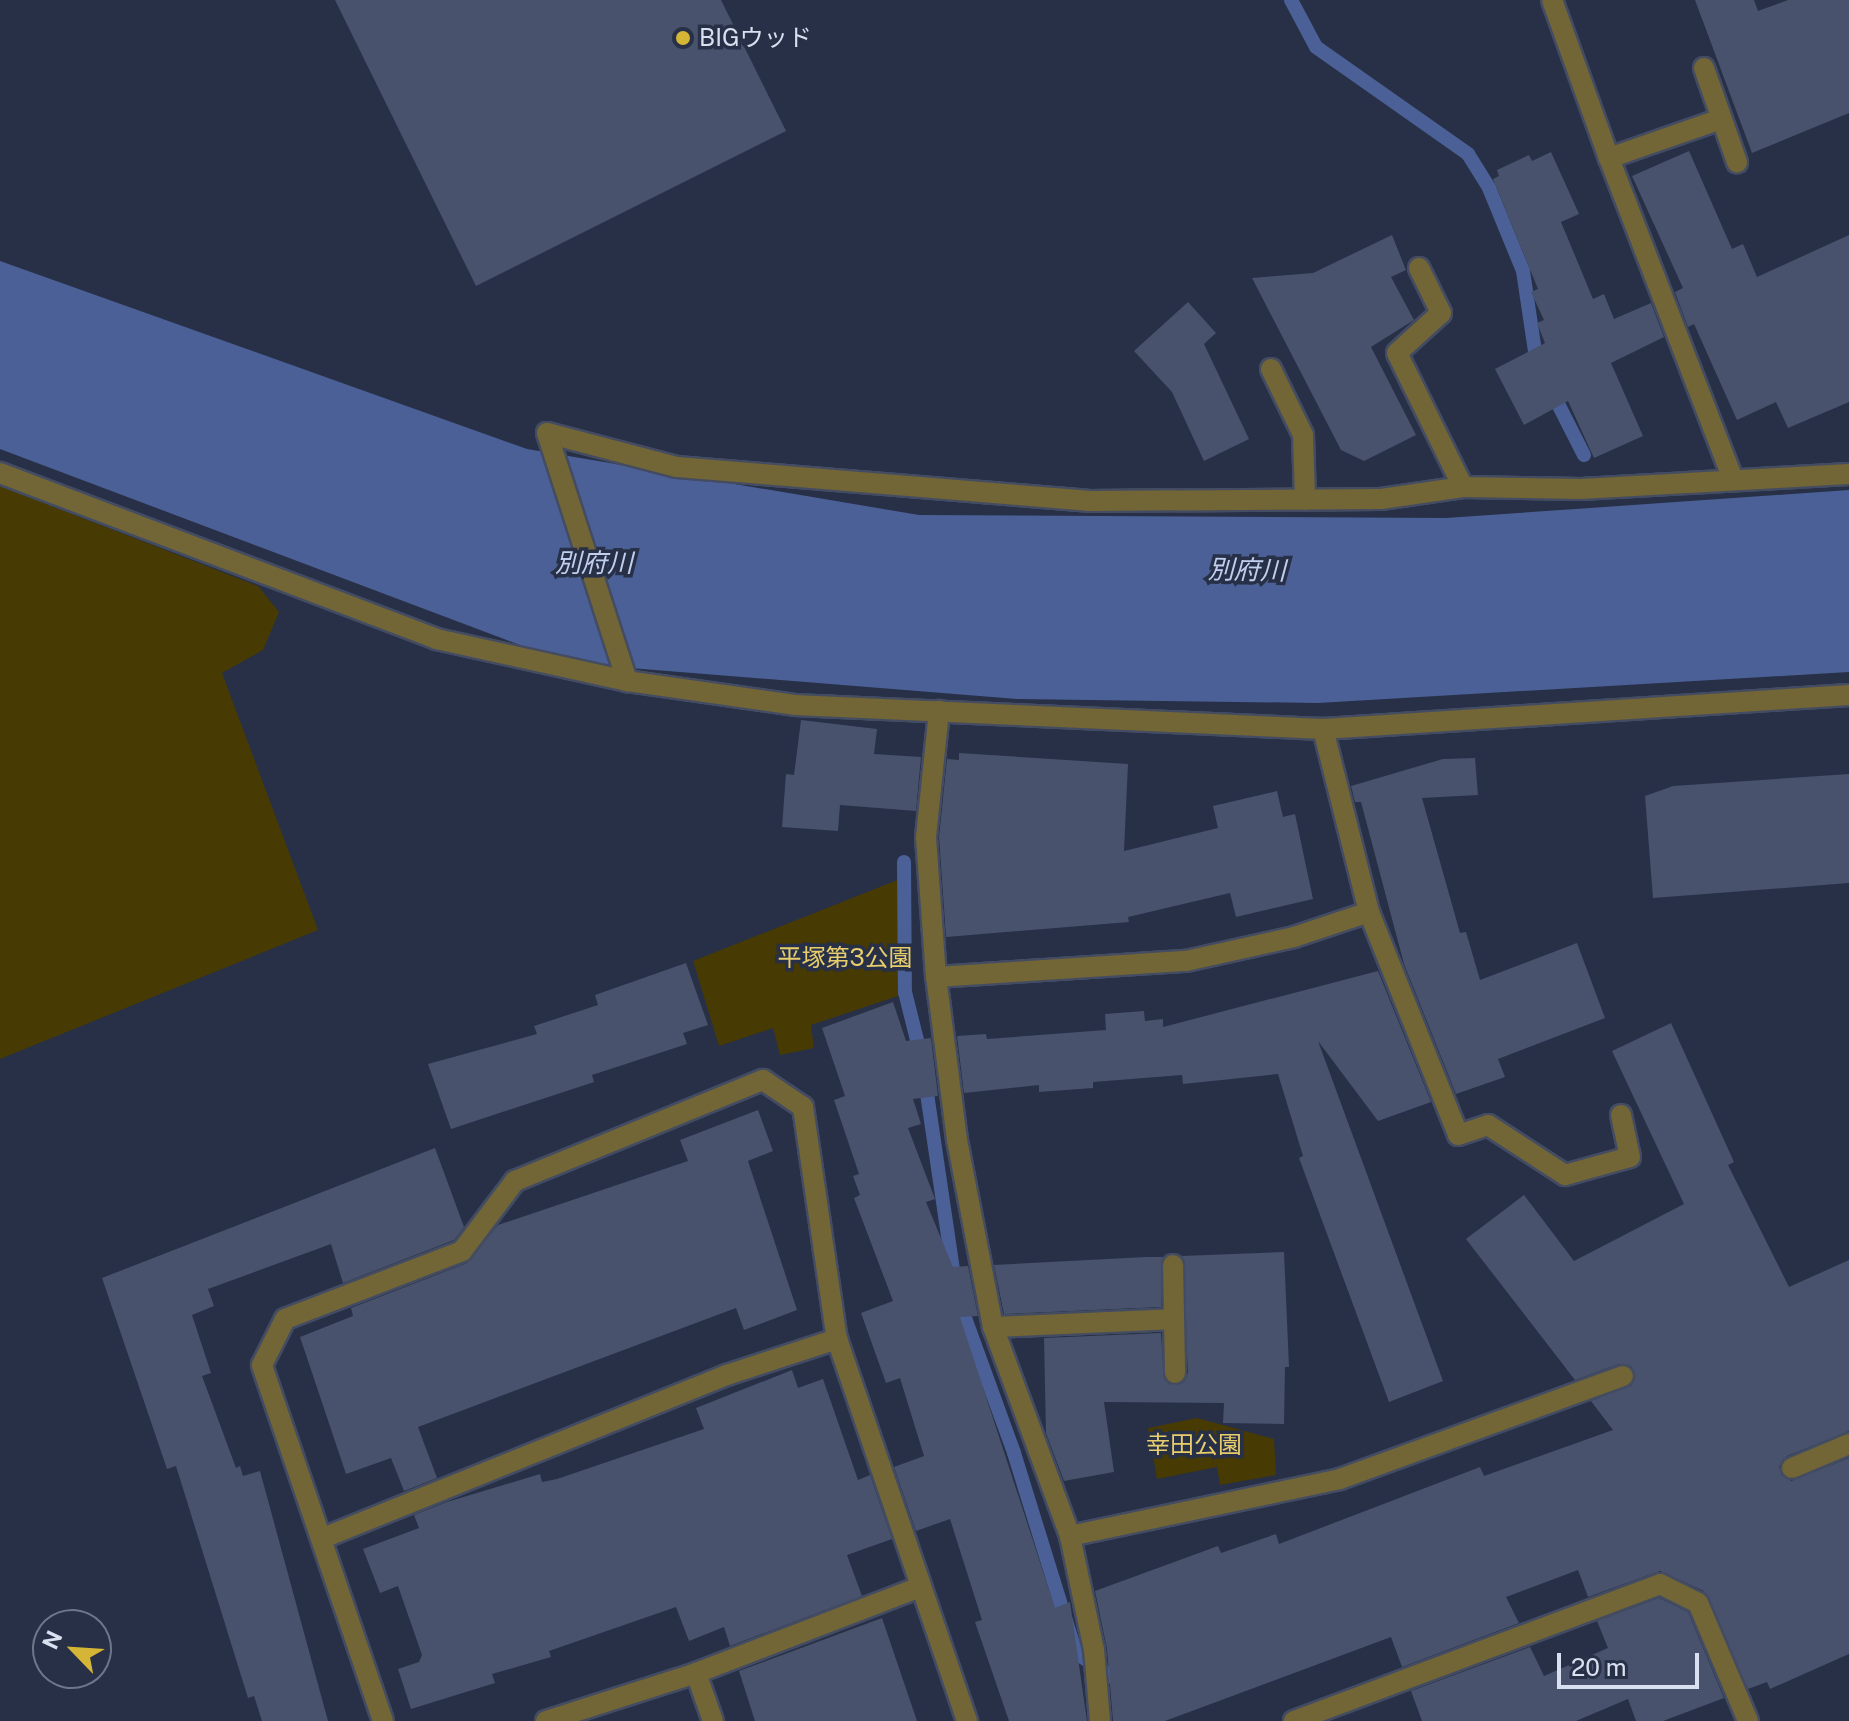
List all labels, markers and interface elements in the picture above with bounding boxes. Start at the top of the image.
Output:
place label: BIGウッド [699,24,812,52]
marker: BIGウッド [674,29,692,47]
water label: 別府川 [555,547,633,579]
water label: 別府川 [1208,554,1286,586]
park label: 平塚第3公園 [777,944,913,972]
park label: 幸田公園 [1146,1431,1242,1459]
north arrow [32,1609,112,1689]
text: N [37,1626,67,1653]
scale bar [1561,1637,1703,1687]
text: 20 m [1571,1653,1627,1681]

